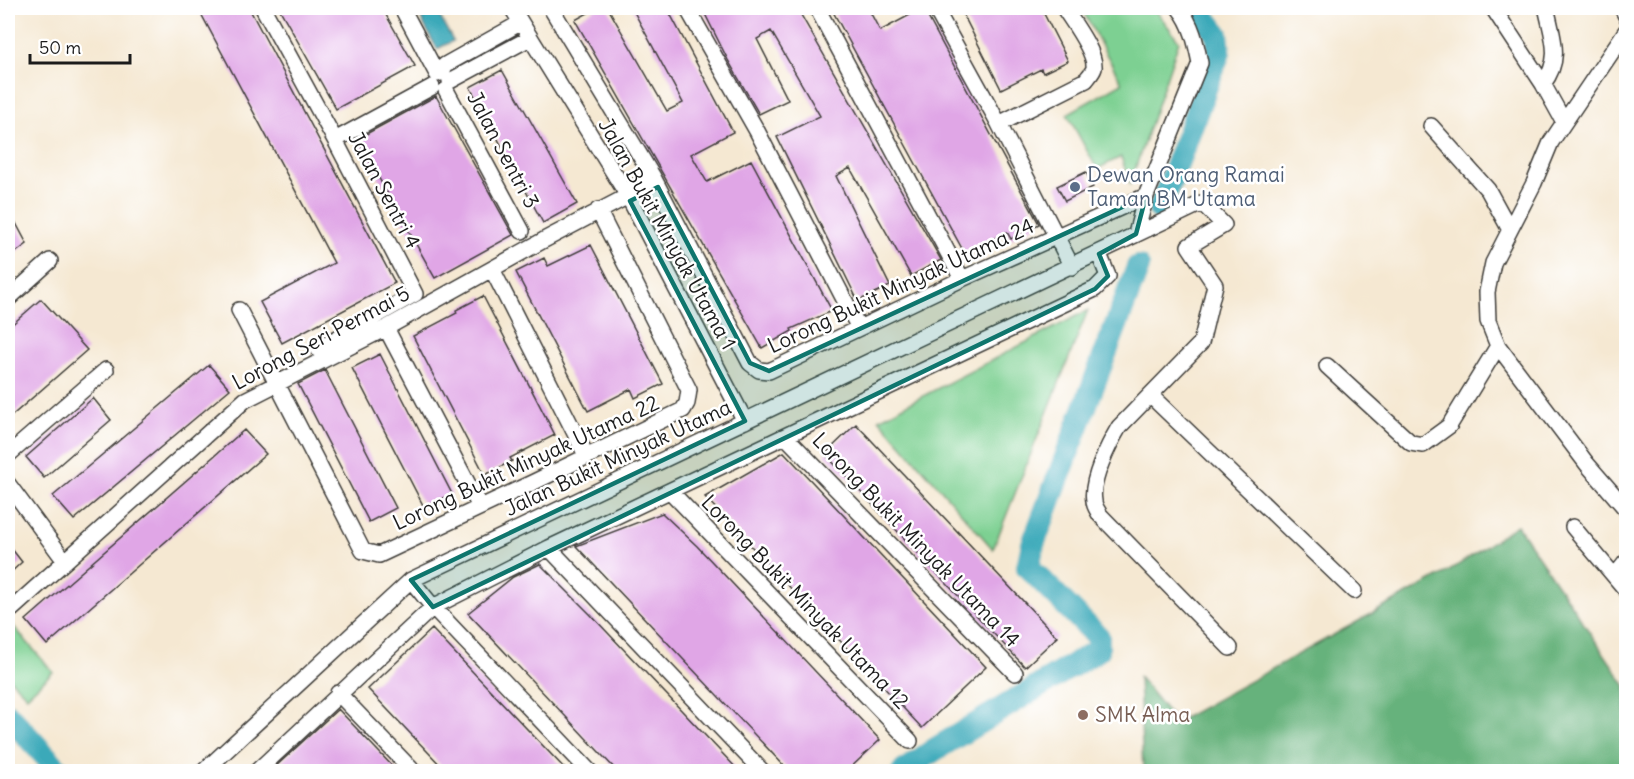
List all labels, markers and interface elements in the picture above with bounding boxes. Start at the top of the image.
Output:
scale bar [30,27,130,65]
text: 50 m [39,36,81,59]
street label: Jalan Sentri 3 [461,87,546,213]
street label: Jalan Bukit Minyak Utama 1 [592,113,742,354]
street label: Jalan Sentri 4 [342,127,427,253]
place label: Dewan Orang Ramai Taman BM Utama [1087,161,1285,212]
marker: Dewan Orang Ramai Taman BM Utama [1068,180,1082,194]
street label: Lorong Bukit Minyak Utama 24 [763,212,1038,359]
street label: Lorong Seri Permai 5 [227,279,414,396]
street label: Lorong Bukit Minyak Utama 22 [388,389,663,536]
street label: Jalan Bukit Minyak Utama [500,393,735,522]
street label: Lorong Bukit Minyak Utama 14 [807,427,1026,653]
street label: Lorong Bukit Minyak Utama 12 [696,489,915,714]
place label: SMK Alma [1095,701,1190,728]
marker: SMK Alma [1076,708,1090,722]

